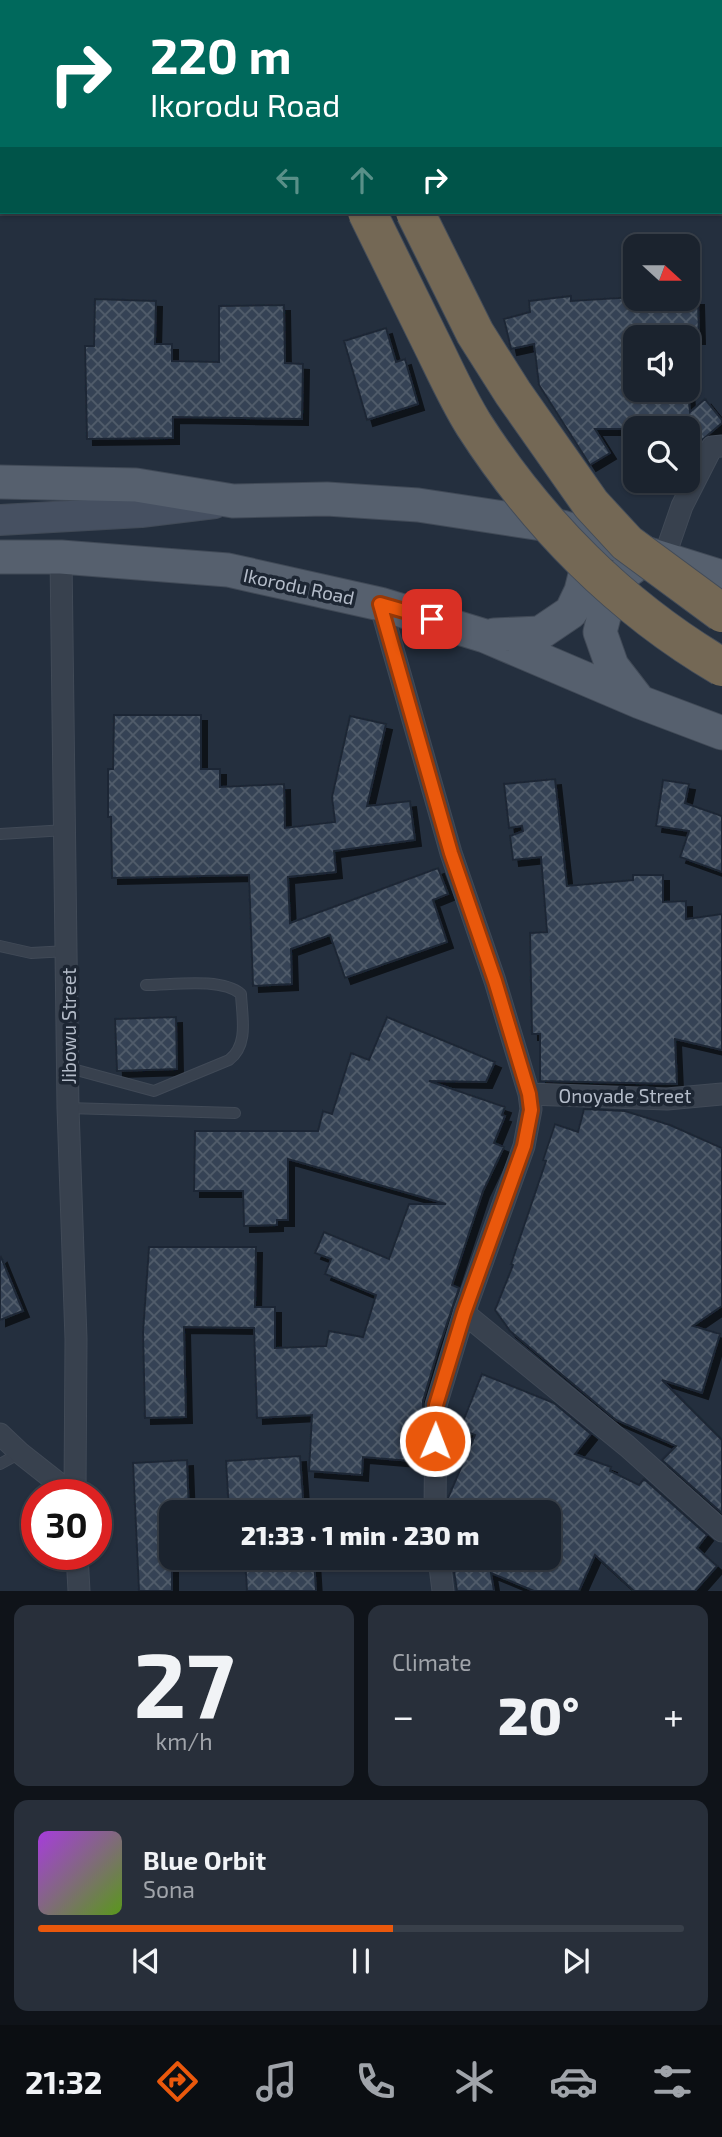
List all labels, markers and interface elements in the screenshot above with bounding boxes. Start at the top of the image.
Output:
text: 220 m [150,25,292,84]
icon: right [35,28,126,119]
text: Ikorodu Road [150,85,340,123]
icon: left [270,161,308,199]
icon: ahead [343,161,381,199]
icon: right [416,161,454,199]
north arrow [623,234,700,312]
map controls [623,234,700,493]
button: sound [623,325,700,402]
button: search [623,416,700,493]
street label: Ikorodu Road [241,563,357,609]
pin [402,589,462,649]
icon: arrive [413,600,451,638]
street label: Jibowu Street [57,968,80,1084]
street label: Onoyade Street [559,1084,691,1107]
position arrow [398,1404,472,1478]
speed limit sign: 30 [21,1479,112,1570]
text: 21:33 · 1 min · 230 m [241,1519,479,1550]
text: 27 [134,1627,234,1736]
text: Climate [392,1648,472,1676]
text: 20° [498,1683,579,1745]
text: − [392,1692,414,1738]
text: + [663,1692,684,1738]
text: km/h [155,1727,213,1755]
text: Blue Orbit [143,1844,266,1875]
text: Sona [143,1875,195,1903]
icon: previous [127,1942,165,1980]
icon: pause [342,1942,380,1980]
icon: next [557,1942,595,1980]
icon: directions [153,2057,202,2106]
icon: music [252,2057,301,2106]
icon: phone [351,2057,400,2106]
icon: climate [450,2057,499,2106]
icon: car [549,2057,598,2106]
icon: filters [648,2057,697,2106]
text: 21:32 [25,2062,102,2100]

